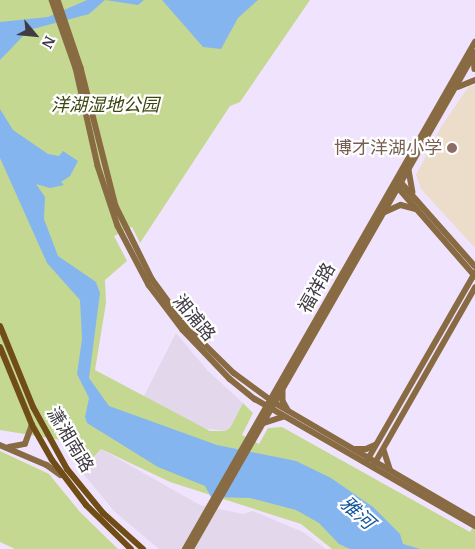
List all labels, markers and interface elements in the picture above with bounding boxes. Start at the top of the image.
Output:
north arrow [10,10,60,60]
text: N [38,33,59,51]
park label: 洋湖湿地公园 [51,94,159,116]
place label: 博才洋湖小学 [334,137,442,159]
marker: 博才洋湖小学 [446,142,458,154]
street label: 福祥路 [294,259,340,317]
street label: 湘浦路 [168,290,220,346]
street label: 潇湘南路 [42,404,98,476]
water label: 雅河 [335,492,379,534]

